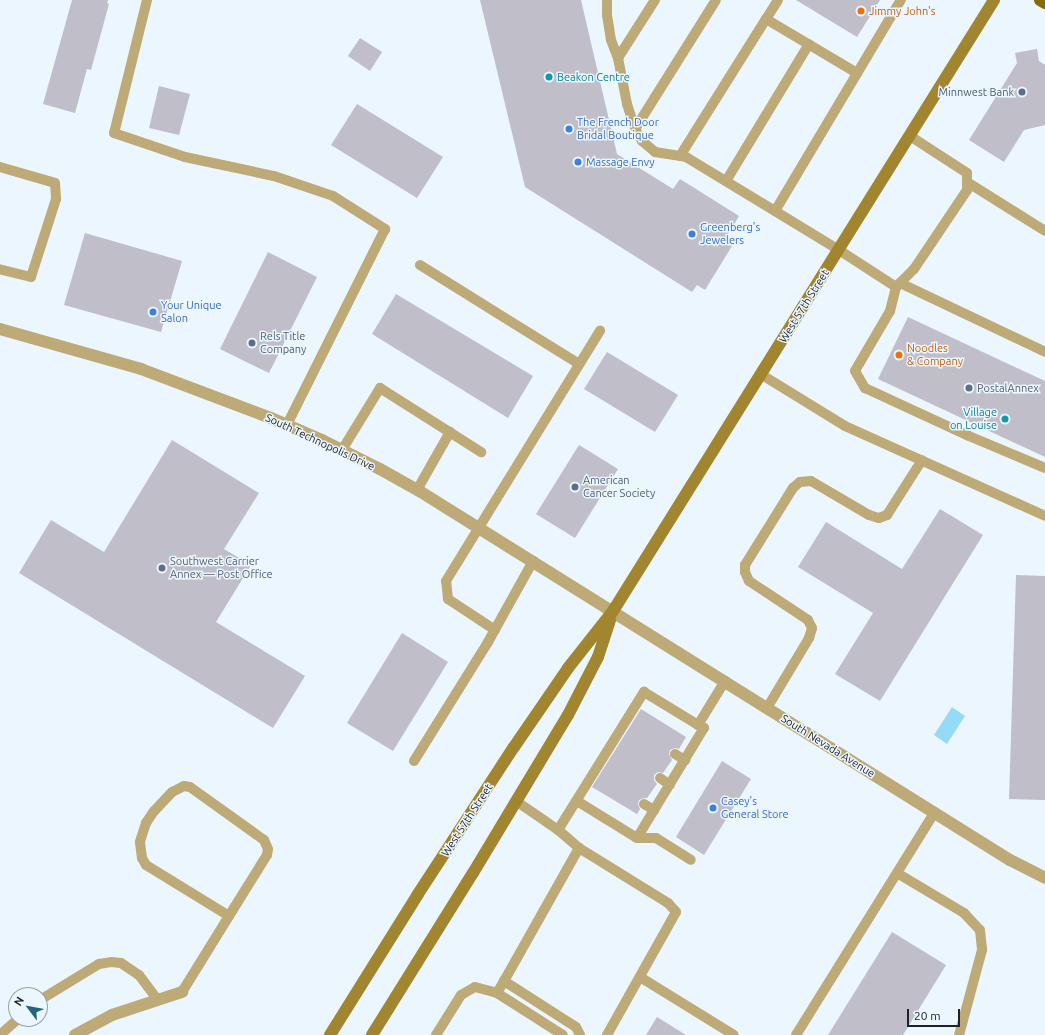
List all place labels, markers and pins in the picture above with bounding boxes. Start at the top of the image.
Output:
place label: Jimmy John's [869,4,936,18]
marker: Jimmy John's [856,6,866,16]
place label: Beakon Centre [557,70,630,84]
marker: Beakon Centre [544,72,554,82]
place label: Minnwest Bank [939,85,1014,99]
marker: Minnwest Bank [1017,87,1027,97]
place label: The French Door Bridal Boutique [577,116,659,142]
marker: The French Door Bridal Boutique [564,124,574,134]
place label: Massage Envy [586,155,655,169]
marker: Massage Envy [573,157,583,167]
place label: Greenberg's Jewelers [700,221,760,247]
marker: Greenberg's Jewelers [687,229,697,239]
place label: Your Unique Salon [161,299,222,325]
marker: Your Unique Salon [148,307,158,317]
place label: Rels Title Company [260,330,306,356]
marker: Rels Title Company [247,338,257,348]
place label: Noodles & Company [907,342,963,368]
marker: Noodles & Company [894,350,904,360]
place label: PostalAnnex [977,381,1039,395]
marker: PostalAnnex [964,383,974,393]
place label: Village on Louise [950,406,997,432]
marker: Village on Louise [1000,414,1010,424]
place label: American Cancer Society [583,474,655,500]
marker: American Cancer Society [570,482,580,492]
place label: Southwest Carrier Annex — Post Office [170,555,273,581]
marker: Southwest Carrier Annex — Post Office [157,563,167,573]
place label: Casey's General Store [721,795,789,821]
marker: Casey's General Store [708,803,718,813]

